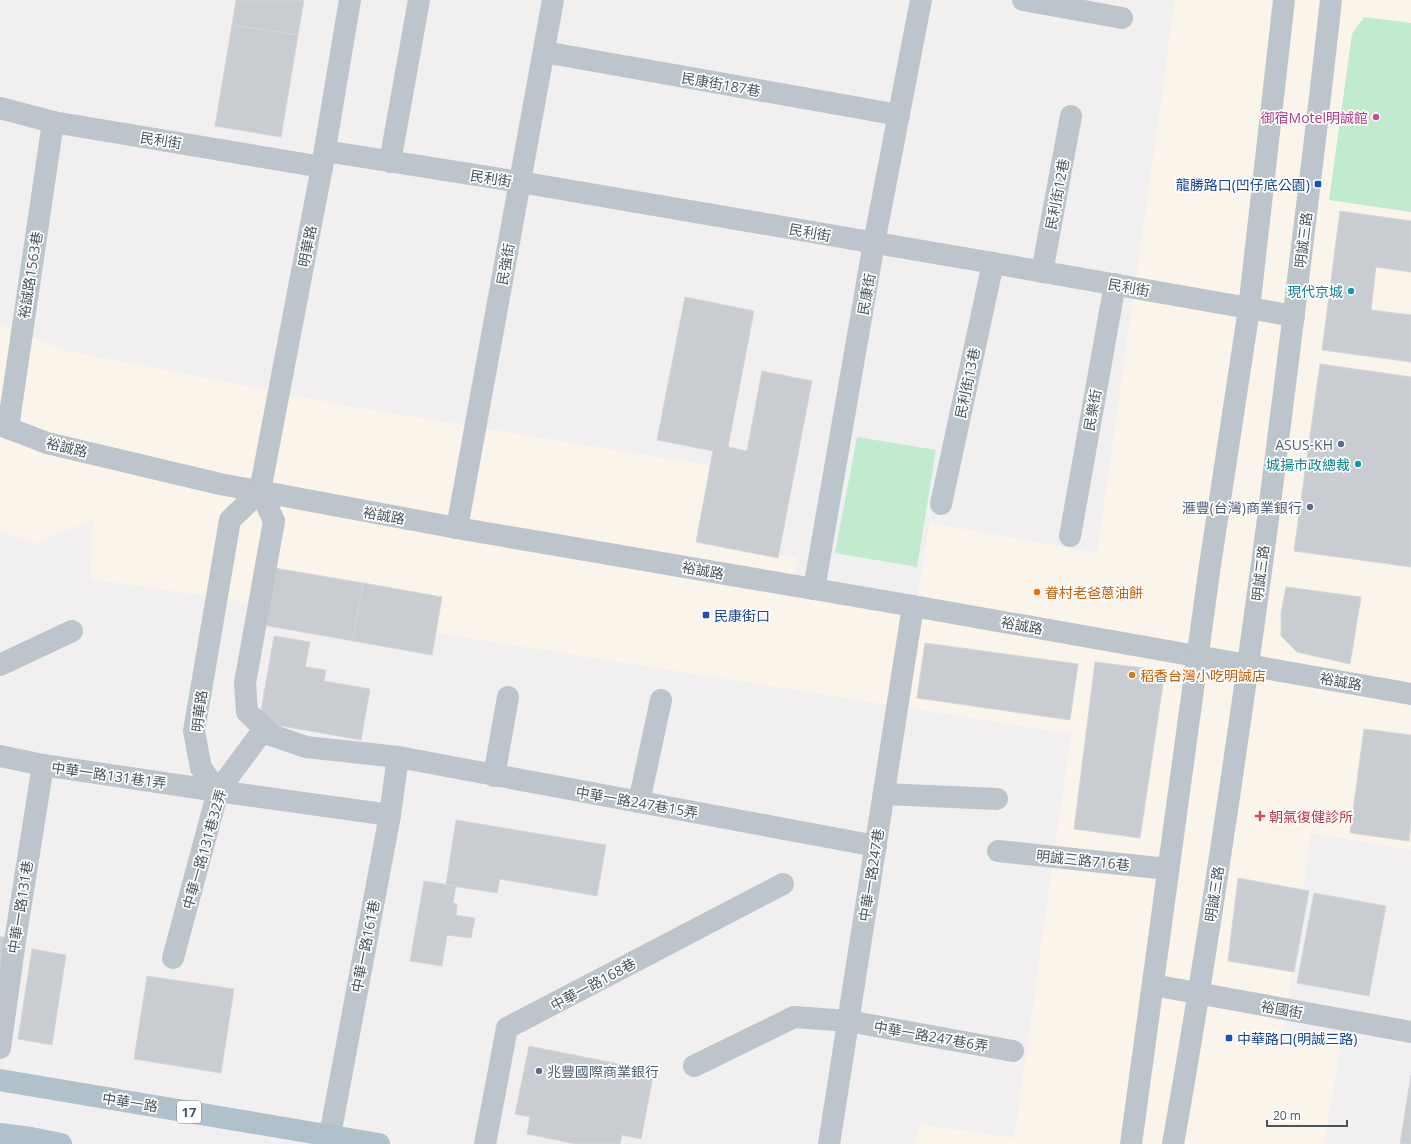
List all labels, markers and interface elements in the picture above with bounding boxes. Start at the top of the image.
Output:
street label: 民康街187巷 [680,68,762,100]
place label: 御宿Motel明誠館 [1261,108,1368,127]
marker: 御宿Motel明誠館 [1371,112,1381,122]
street label: 民利街 [139,127,183,153]
street label: 民利街12巷 [1041,157,1073,231]
street label: 民利街 [469,165,513,191]
place label: 龍勝路口(凹仔底公園) [1176,175,1310,194]
marker: 龍勝路口(凹仔底公園) [1313,179,1323,189]
street label: 明誠三路 [1290,211,1316,269]
street label: 民利街 [788,219,832,245]
street label: 明華路 [294,224,320,268]
street label: 裕誠路1563巷 [14,230,46,320]
street label: 民強街 [492,242,518,286]
street label: 民康街 [853,272,879,316]
street label: 民利街 [1107,274,1151,300]
place label: 現代京城 [1287,282,1343,301]
marker: 現代京城 [1346,286,1356,296]
street label: 民利街13巷 [950,346,984,420]
street label: 民樂街 [1079,388,1105,432]
street label: 裕誠路 [44,433,90,461]
place label: ASUS-KH [1275,435,1333,454]
marker: ASUS-KH [1336,439,1346,449]
place label: 城揚市政總裁 [1266,455,1350,474]
marker: 城揚市政總裁 [1353,459,1363,469]
place label: 滙豐(台灣)商業銀行 [1182,498,1302,517]
street label: 裕誠路 [362,502,406,528]
marker: 滙豐(台灣)商業銀行 [1305,502,1315,512]
street label: 明誠三路 [1247,544,1273,602]
street label: 裕誠路 [681,557,725,583]
place label: 眷村老爸蔥油餅 [1045,583,1143,602]
marker: 眷村老爸蔥油餅 [1032,587,1042,597]
place label: 民康街口 [714,606,770,625]
marker: 民康街口 [701,610,711,620]
street label: 裕誠路 [1000,612,1044,638]
place label: 稻香台灣小吃明誠店 [1140,666,1266,685]
street label: 裕誠路 [1319,668,1363,694]
marker: 稻香台灣小吃明誠店 [1127,670,1137,680]
street label: 明華路 [187,689,211,733]
street label: 中華一路131巷1弄 [50,758,168,792]
street label: 中華一路247巷15弄 [574,782,700,822]
street label: 中華一路131巷32弄 [178,787,230,911]
place label: 朝氣復健診所 [1269,807,1353,826]
marker: 朝氣復健診所 [1254,810,1266,822]
street label: 中華一路247巷 [854,827,888,923]
street label: 明誠三路716巷 [1035,846,1131,874]
street label: 中華一路131巷 [3,859,37,955]
street label: 明誠三路 [1200,865,1228,923]
street label: 中華一路161巷 [347,898,383,994]
street label: 中華一路168巷 [547,954,639,1014]
street label: 裕國街 [1260,996,1304,1022]
street label: 中華一路247巷6弄 [872,1017,990,1055]
place label: 中華路口(明誠三路) [1237,1029,1357,1048]
marker: 中華路口(明誠三路) [1224,1033,1234,1043]
place label: 兆豐國際商業銀行 [547,1062,659,1081]
marker: 兆豐國際商業銀行 [534,1066,544,1076]
street label: 中華一路 [101,1088,159,1116]
road number: 17 [177,1101,201,1123]
scale bar [1267,1102,1347,1128]
text: 20 m [1273,1107,1301,1124]

